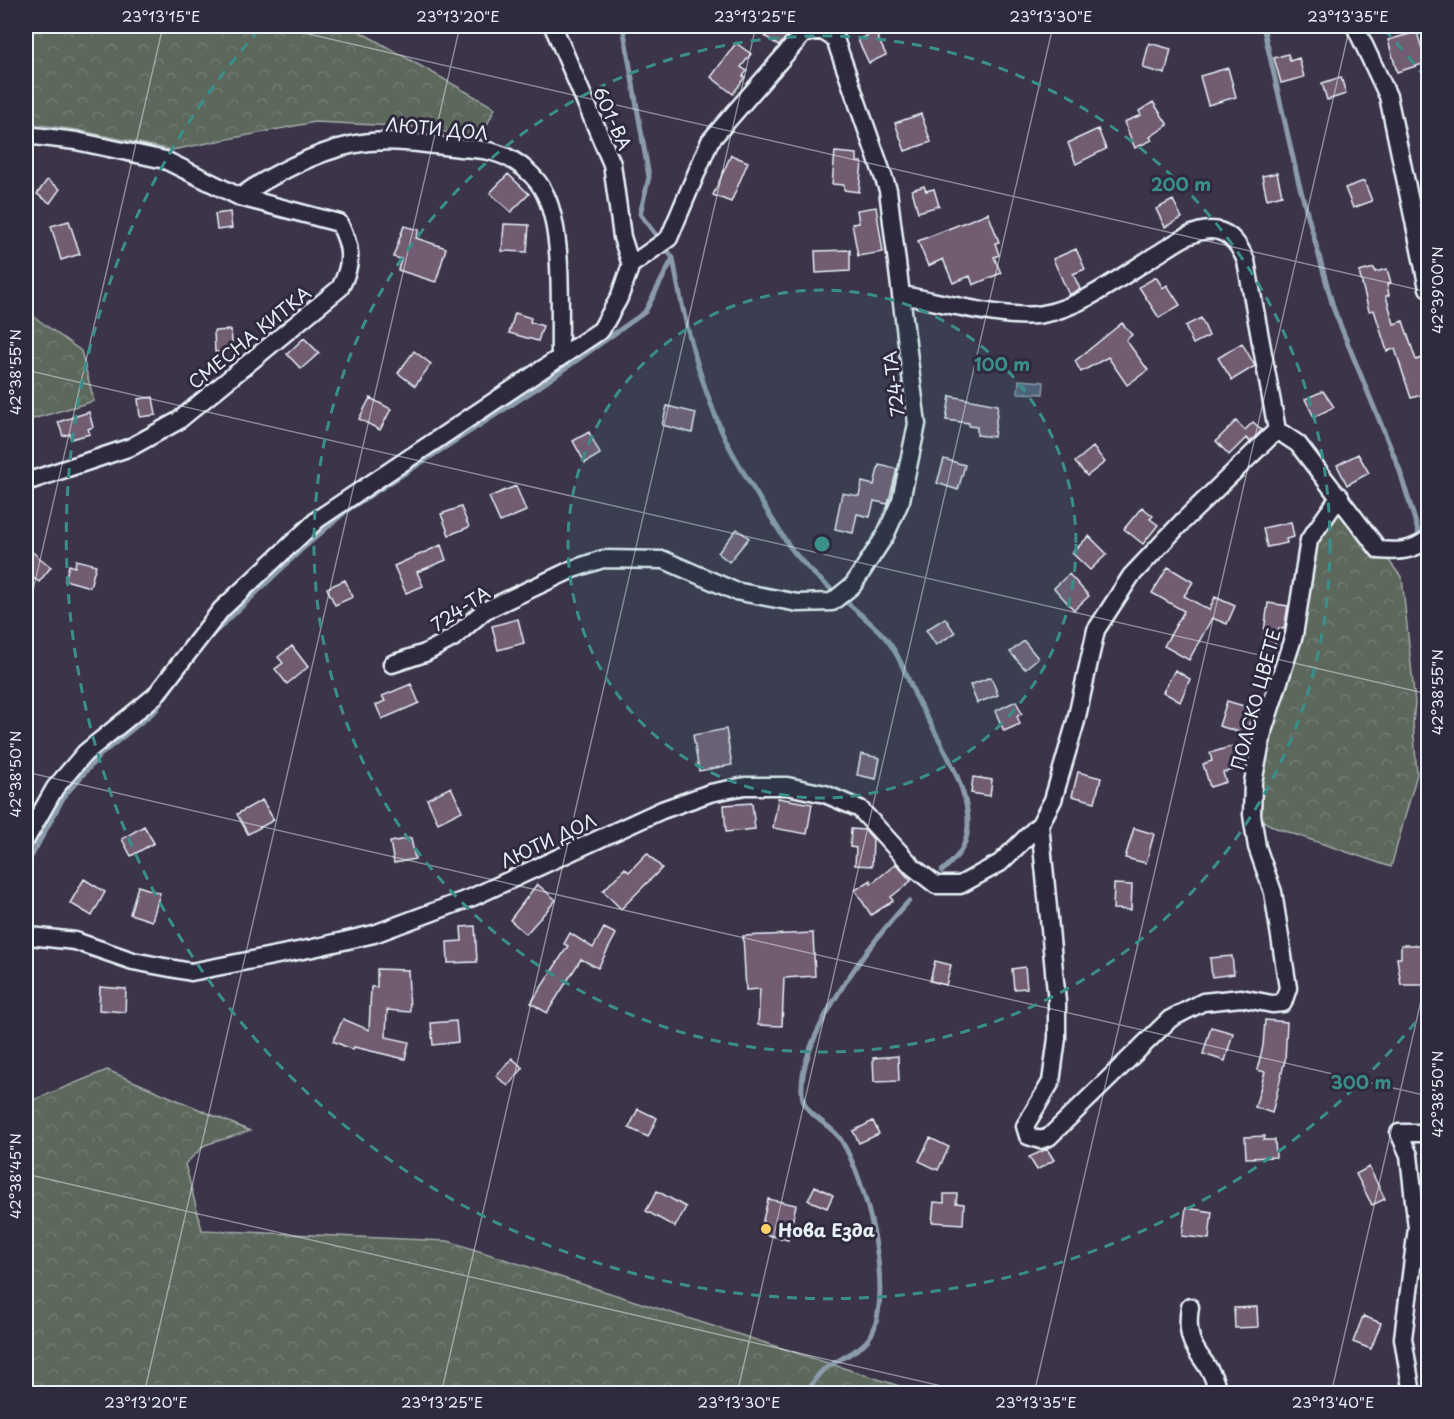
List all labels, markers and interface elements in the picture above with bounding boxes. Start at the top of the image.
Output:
text: 23°13'15"E [122,4,200,27]
text: 23°13'20"E [416,4,500,27]
text: 23°13'25"E [714,4,796,27]
text: 23°13'30"E [1010,4,1092,27]
text: 23°13'35"E [1307,4,1389,27]
street label: 601-ВА [587,82,639,154]
street label: ЛЮТИ ДОЛ [385,110,489,146]
text: 200 m [1151,170,1211,197]
text: 42°39'00"N [1425,246,1448,334]
street label: СМЕСНА КИТКА [182,279,316,395]
text: 42°38'55"N [3,329,26,415]
street label: 724-ТА [876,349,910,418]
text: 100 m [974,350,1030,377]
centre of rings [812,534,832,554]
street label: 724-ТА [425,579,495,637]
street label: ПОЛСКО ЦВЕТЕ [1223,625,1287,773]
text: 42°38'55"N [1425,649,1448,735]
text: 42°38'50"N [3,730,26,818]
street label: ЛЮТИ ДОЛ [496,806,600,874]
text: 42°38'50"N [1425,1050,1448,1138]
text: 300 m [1331,1068,1391,1095]
text: 42°38'45"N [3,1133,26,1219]
place label: Нова Езда [778,1216,875,1243]
marker: Нова Езда [759,1222,773,1236]
text: 23°13'20"E [104,1390,188,1413]
text: 23°13'25"E [401,1390,483,1413]
text: 23°13'30"E [698,1390,780,1413]
text: 23°13'35"E [995,1390,1077,1413]
text: 23°13'40"E [1292,1390,1374,1413]

